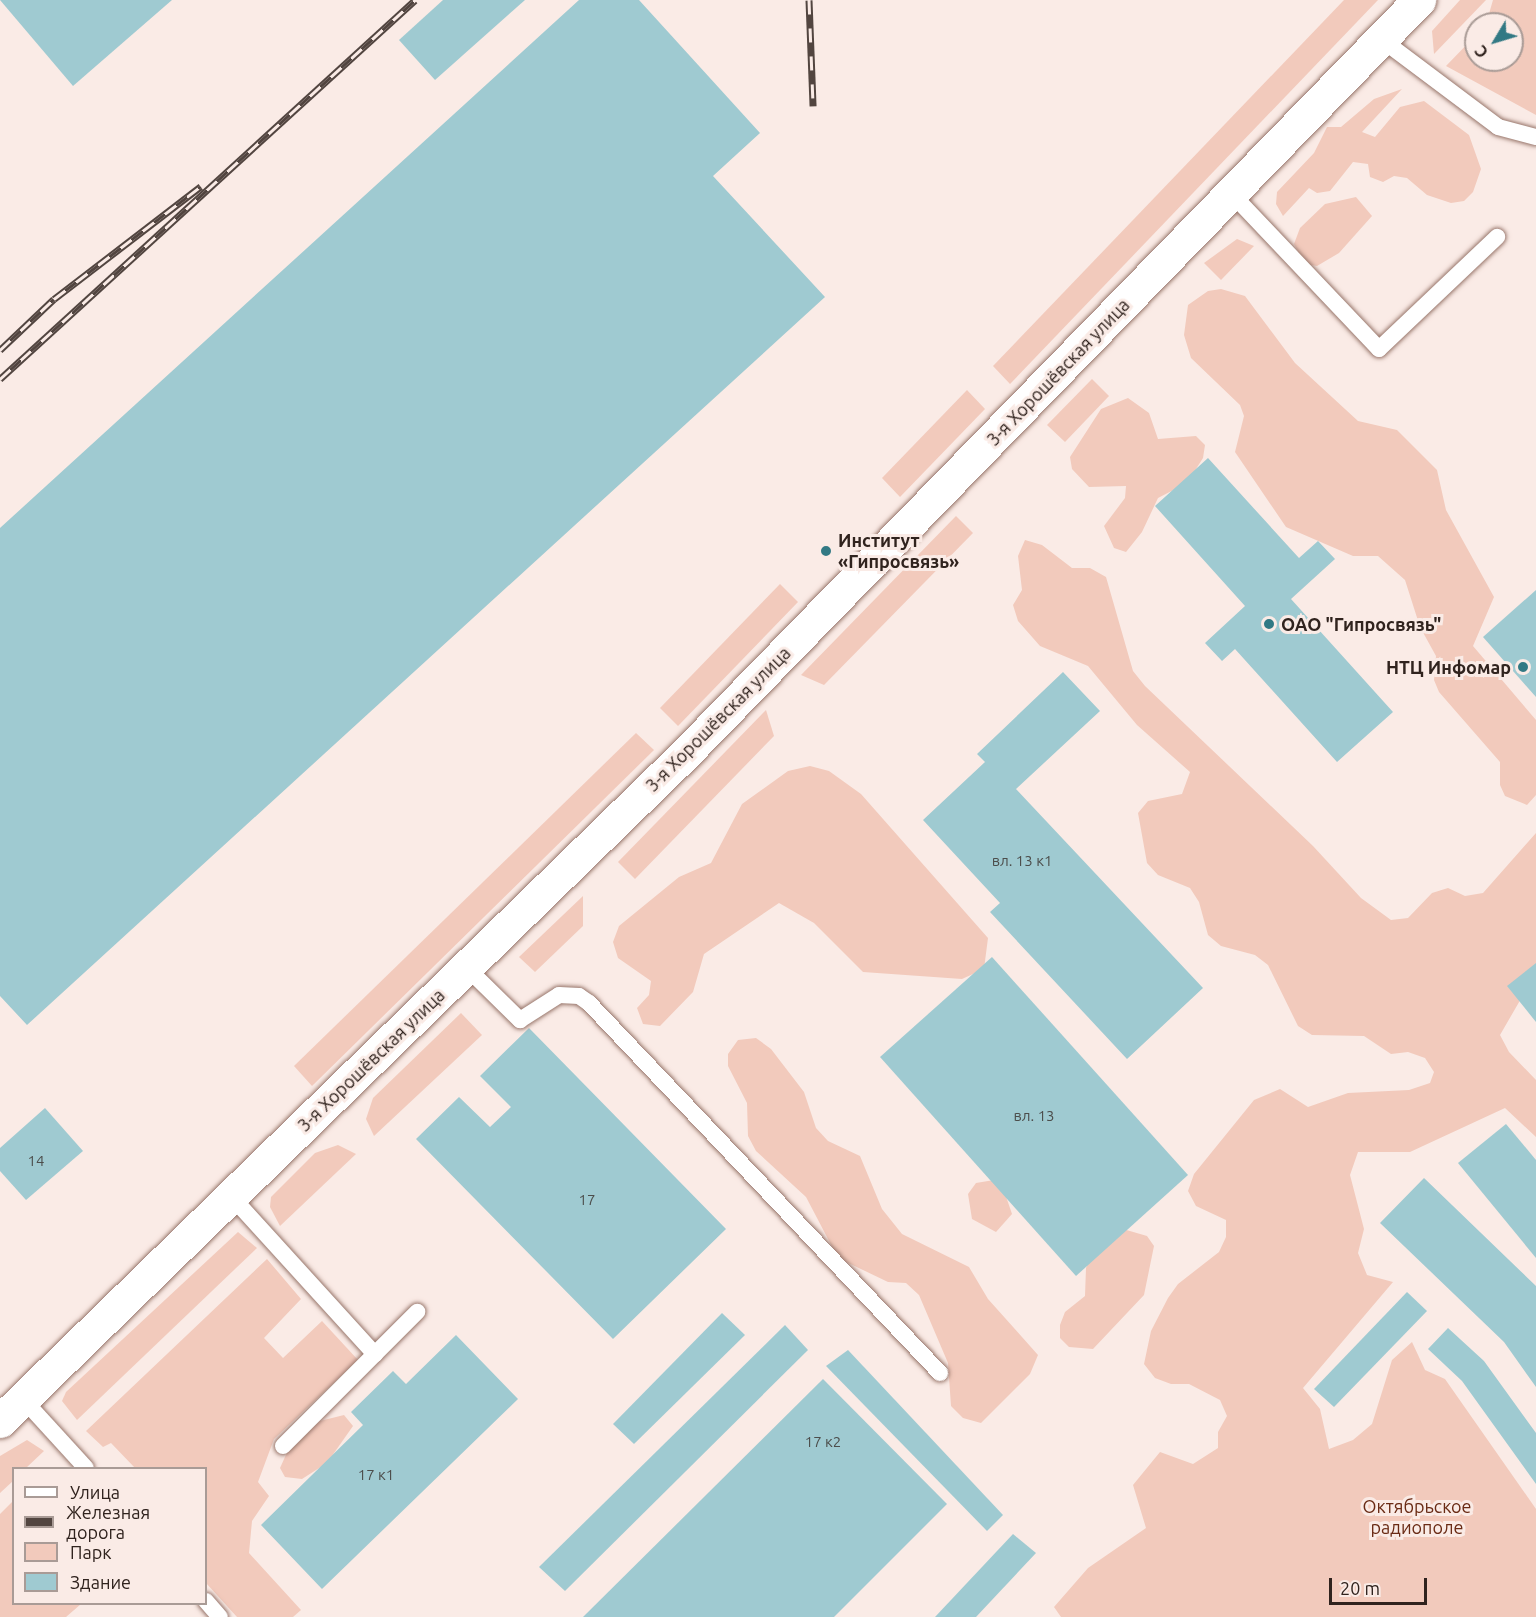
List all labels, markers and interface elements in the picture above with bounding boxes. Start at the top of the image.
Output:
north arrow [1464,12,1524,72]
text: С [1471,42,1492,61]
street label: 3-я Хорошёвская улица [982,294,1134,450]
place label: Институт «Гипросвязь» [838,530,959,572]
marker: Институт «Гипросвязь» [819,544,833,558]
place label: ОАО "Гипросвязь" [1281,613,1441,635]
marker: ОАО "Гипросвязь" [1262,617,1276,631]
street label: 3-я Хорошёвская улица [641,642,795,796]
place label: НТЦ Инфомар [1386,656,1511,678]
marker: НТЦ Инфомар [1516,660,1530,674]
house number: вл. 13 к1 [992,852,1052,870]
street label: 3-я Хорошёвская улица [293,984,449,1136]
house number: вл. 13 [1013,1107,1055,1125]
house number: 14 [28,1152,44,1170]
house number: 17 [579,1191,595,1209]
house number: 17 к2 [805,1433,841,1451]
house number: 17 к1 [358,1466,394,1484]
legend [12,1467,207,1605]
text: Улица [70,1482,120,1502]
park label: Октябрьское радиополе [1362,1496,1472,1538]
text: Железная дорога [66,1502,150,1542]
text: Парк [70,1542,111,1562]
scale bar [1332,1566,1430,1604]
text: Здание [70,1572,131,1592]
text: 20 m [1340,1578,1380,1598]

